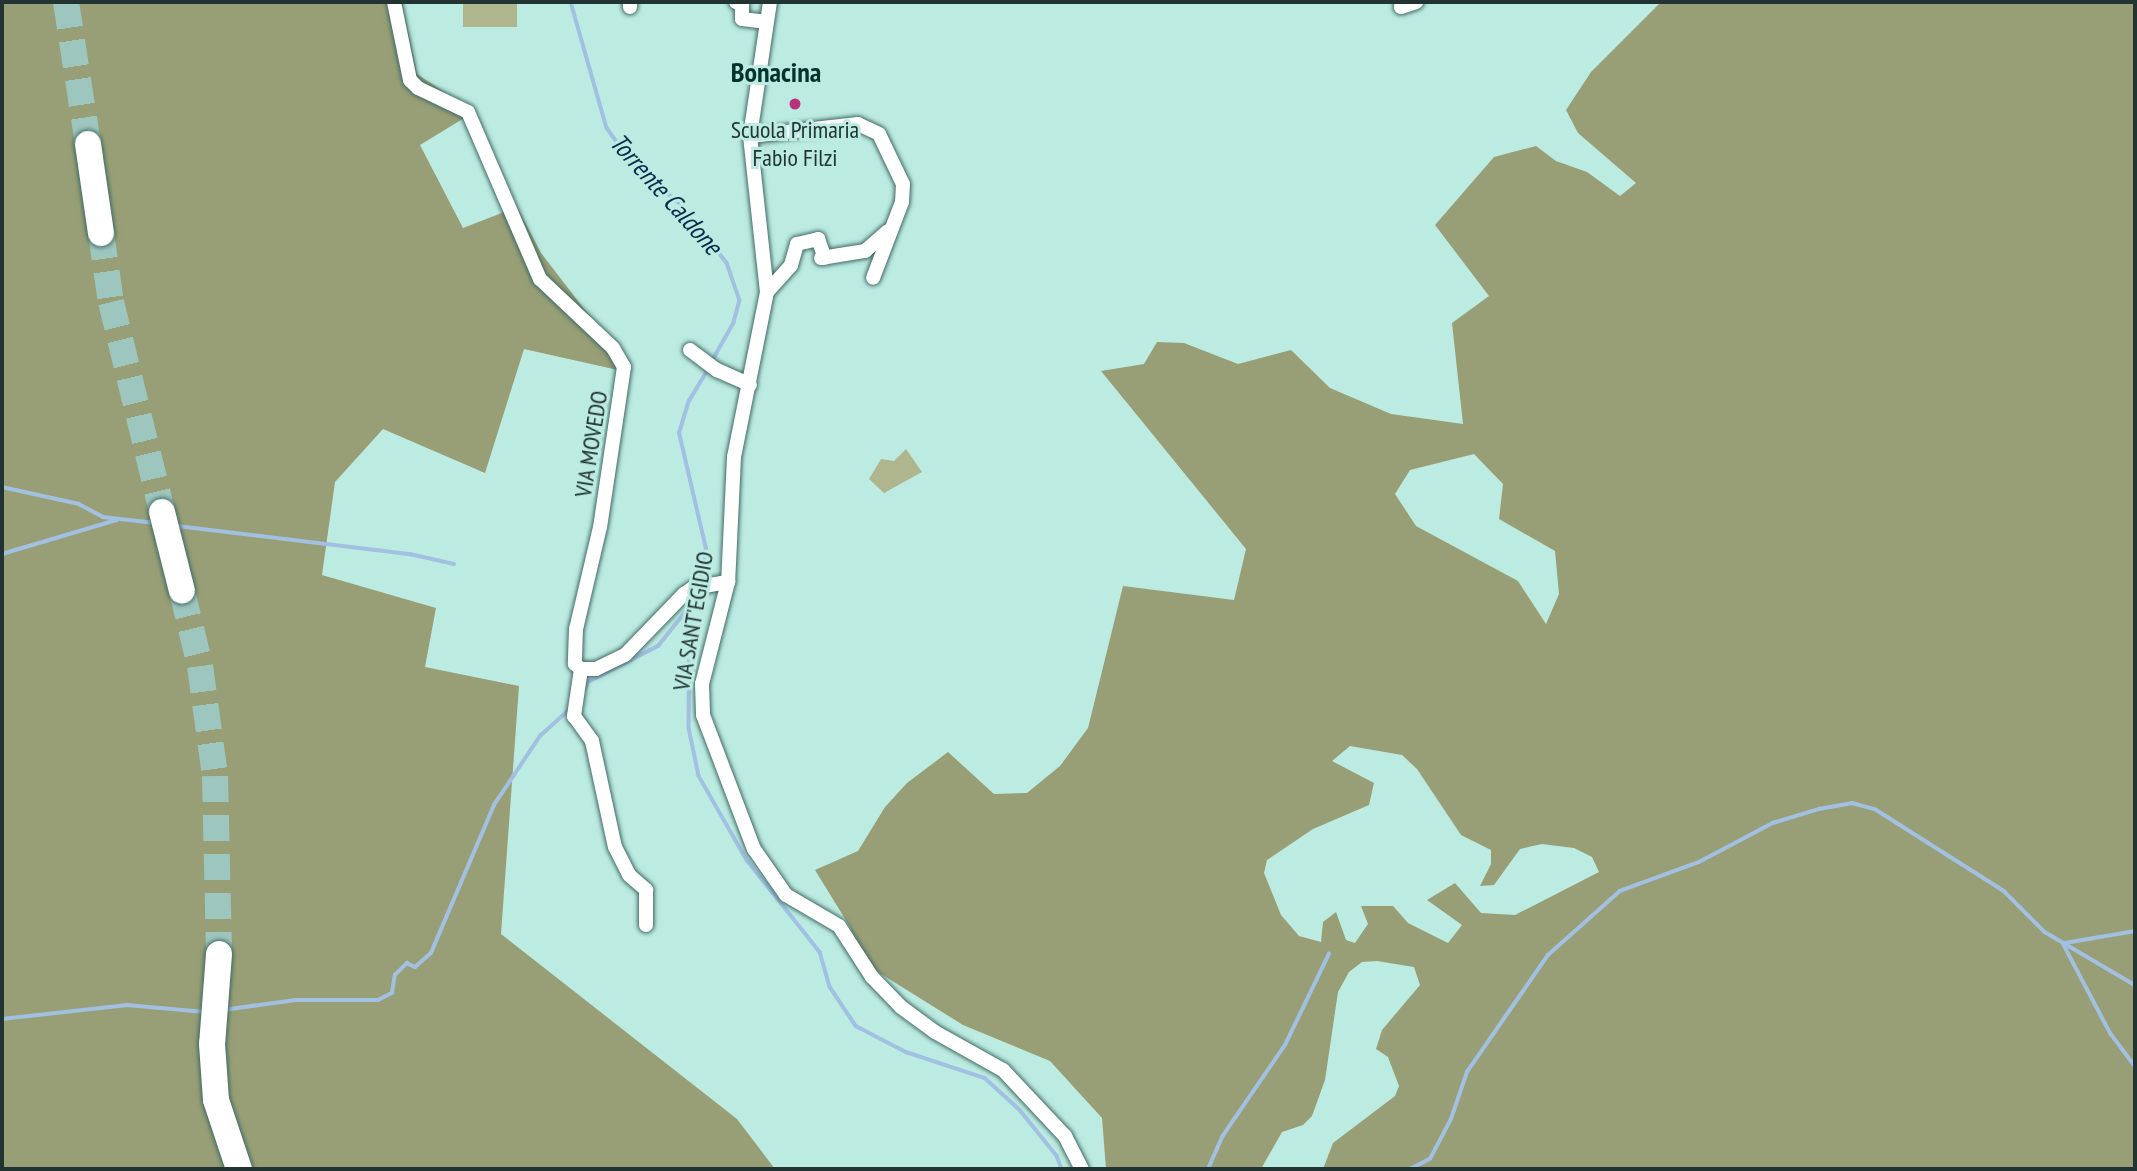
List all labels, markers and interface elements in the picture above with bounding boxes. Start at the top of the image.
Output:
district label: Bonacina [731,55,821,89]
marker: Scuola Primaria Fabio Filzi [787,96,803,112]
place label: Scuola Primaria Fabio Filzi [731,116,859,172]
water label: Torrente Caldone [603,127,729,261]
street label: VIA MOVEDO [568,388,614,500]
street label: VIA SANT'EGIDIO [667,549,719,693]

